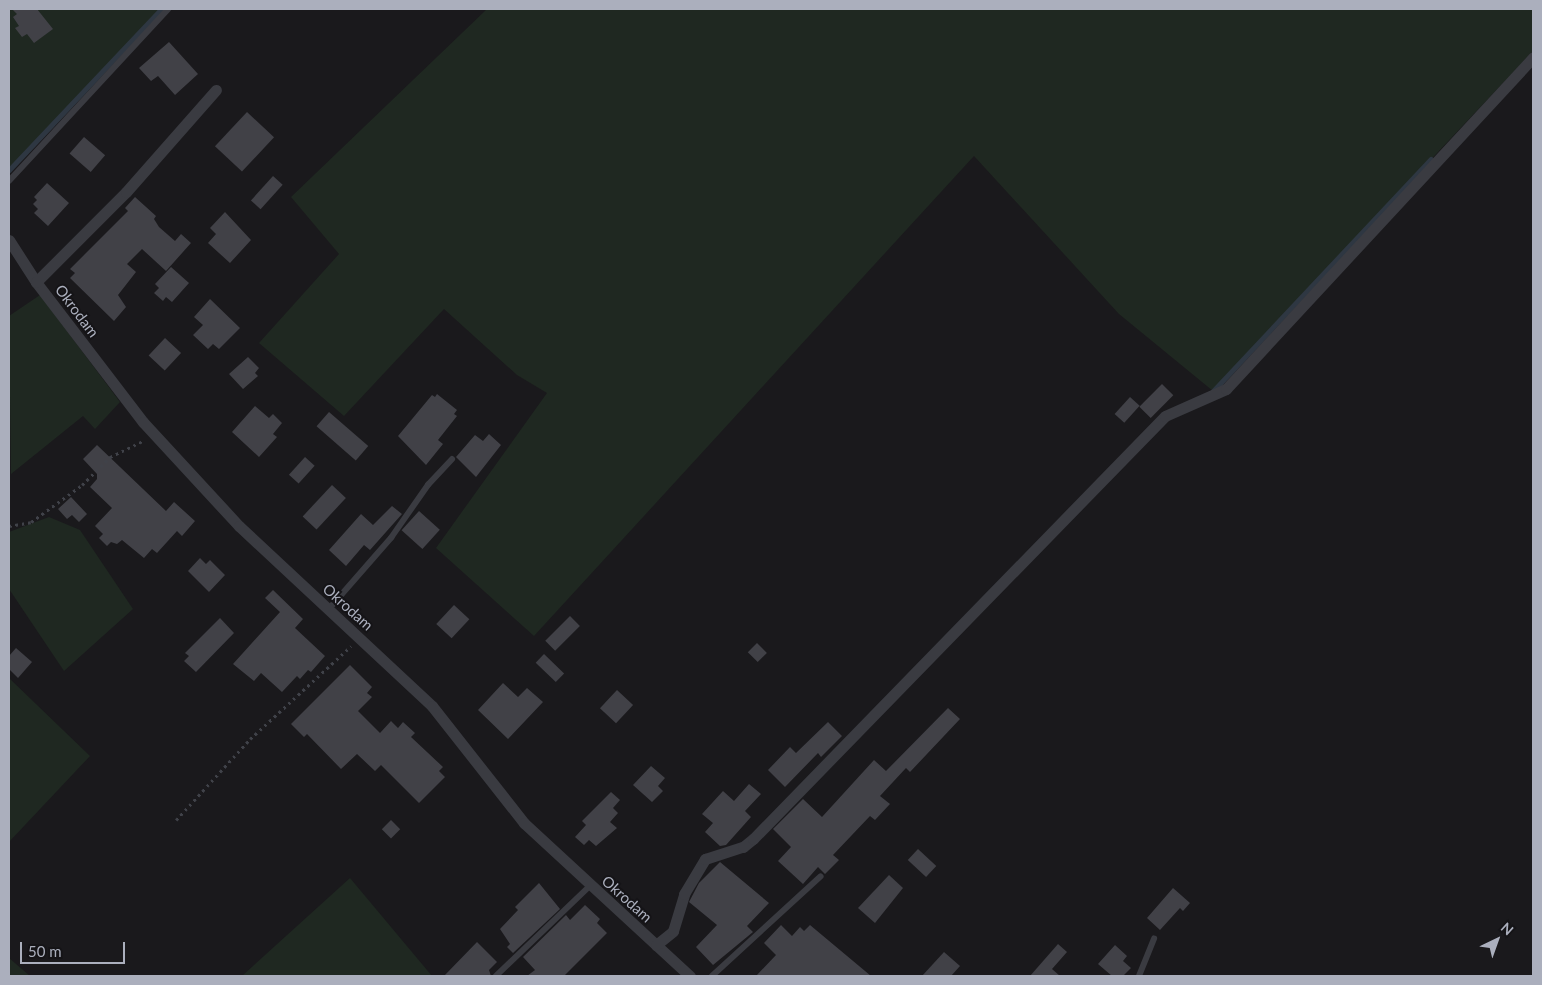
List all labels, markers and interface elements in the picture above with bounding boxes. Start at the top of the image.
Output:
street label: Okrodam [51,281,103,341]
street label: Okrodam [319,580,377,634]
street label: Okrodam [598,872,656,926]
north arrow [1472,915,1522,965]
text: N [1498,919,1517,938]
scale bar [22,932,128,964]
text: 50 m [28,942,62,960]

